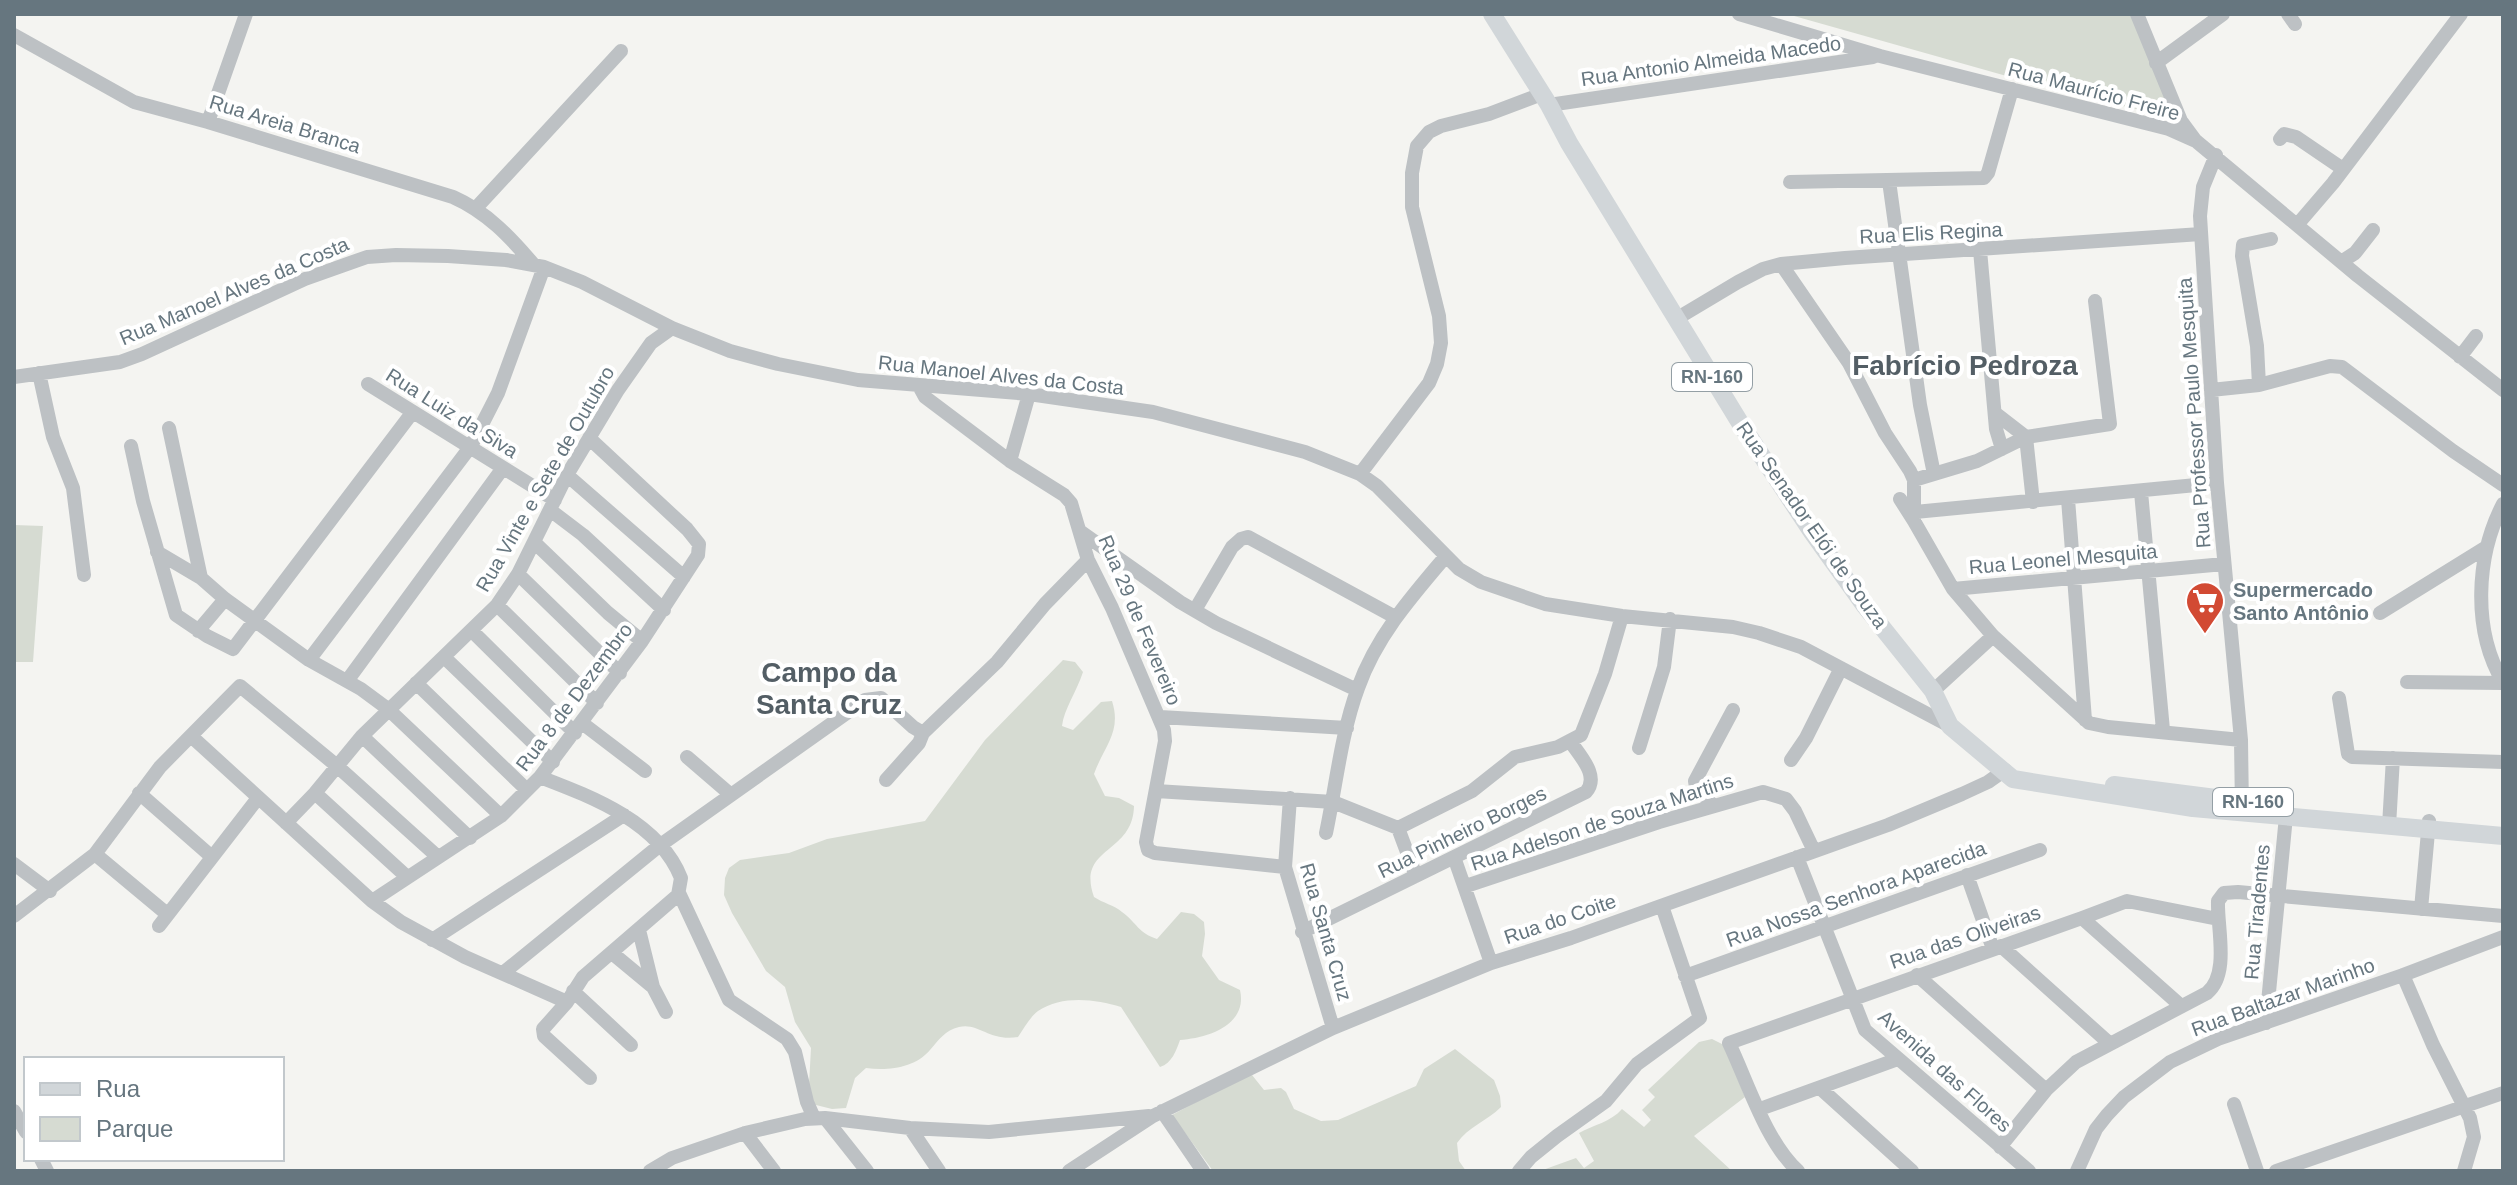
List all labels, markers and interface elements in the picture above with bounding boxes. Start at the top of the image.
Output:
street label: Rua Antonio Almeida Macedo [1580,32,1842,90]
street label: Rua Maurício Freire [2006,58,2182,124]
street label: Rua Areia Branca [207,91,364,158]
street label: Rua Elis Regina [1859,218,2004,248]
street label: Rua Manoel Alves da Costa [116,232,353,349]
street label: Rua Professor Paulo Mesquita [2174,276,2214,549]
district label: Fabrício Pedroza [1852,350,2078,381]
street label: Rua Manoel Alves da Costa [877,351,1126,399]
street label: Rua Vinte e Sete de Outubro [471,362,619,596]
road number: RN-160 [1672,363,1752,391]
street label: Rua Luiz da Siva [382,364,523,463]
street label: Rua Senador Elói de Souza [1732,418,1892,633]
street label: Rua 29 de Fevereiro [1094,532,1186,708]
street label: Rua Leonel Mesquita [1968,540,2159,578]
place label: Supermercado Santo Antônio [2233,579,2373,624]
supermarket icon: Supermercado Santo Antônio [2184,580,2226,635]
street label: Rua 8 de Dezembro [511,619,637,775]
district label: Campo da Santa Cruz [756,657,902,720]
street label: Rua Adelson de Souza Martins [1468,769,1736,875]
street label: Rua Pinheiro Borges [1374,782,1550,882]
road number: RN-160 [2213,788,2293,816]
street label: Rua Nossa Senhora Aparecida [1723,836,1990,951]
street label: Rua Tiradentes [2240,843,2274,981]
street label: Rua Santa Cruz [1296,861,1356,1003]
street label: Rua do Coite [1501,890,1619,948]
street label: Rua das Oliveiras [1887,901,2043,973]
street label: Rua Baltazar Marinho [2188,954,2378,1040]
street label: Avenida das Flores [1874,1006,2016,1136]
legend [24,1057,284,1161]
text: Rua [96,1075,141,1102]
text: Parque [96,1115,173,1142]

